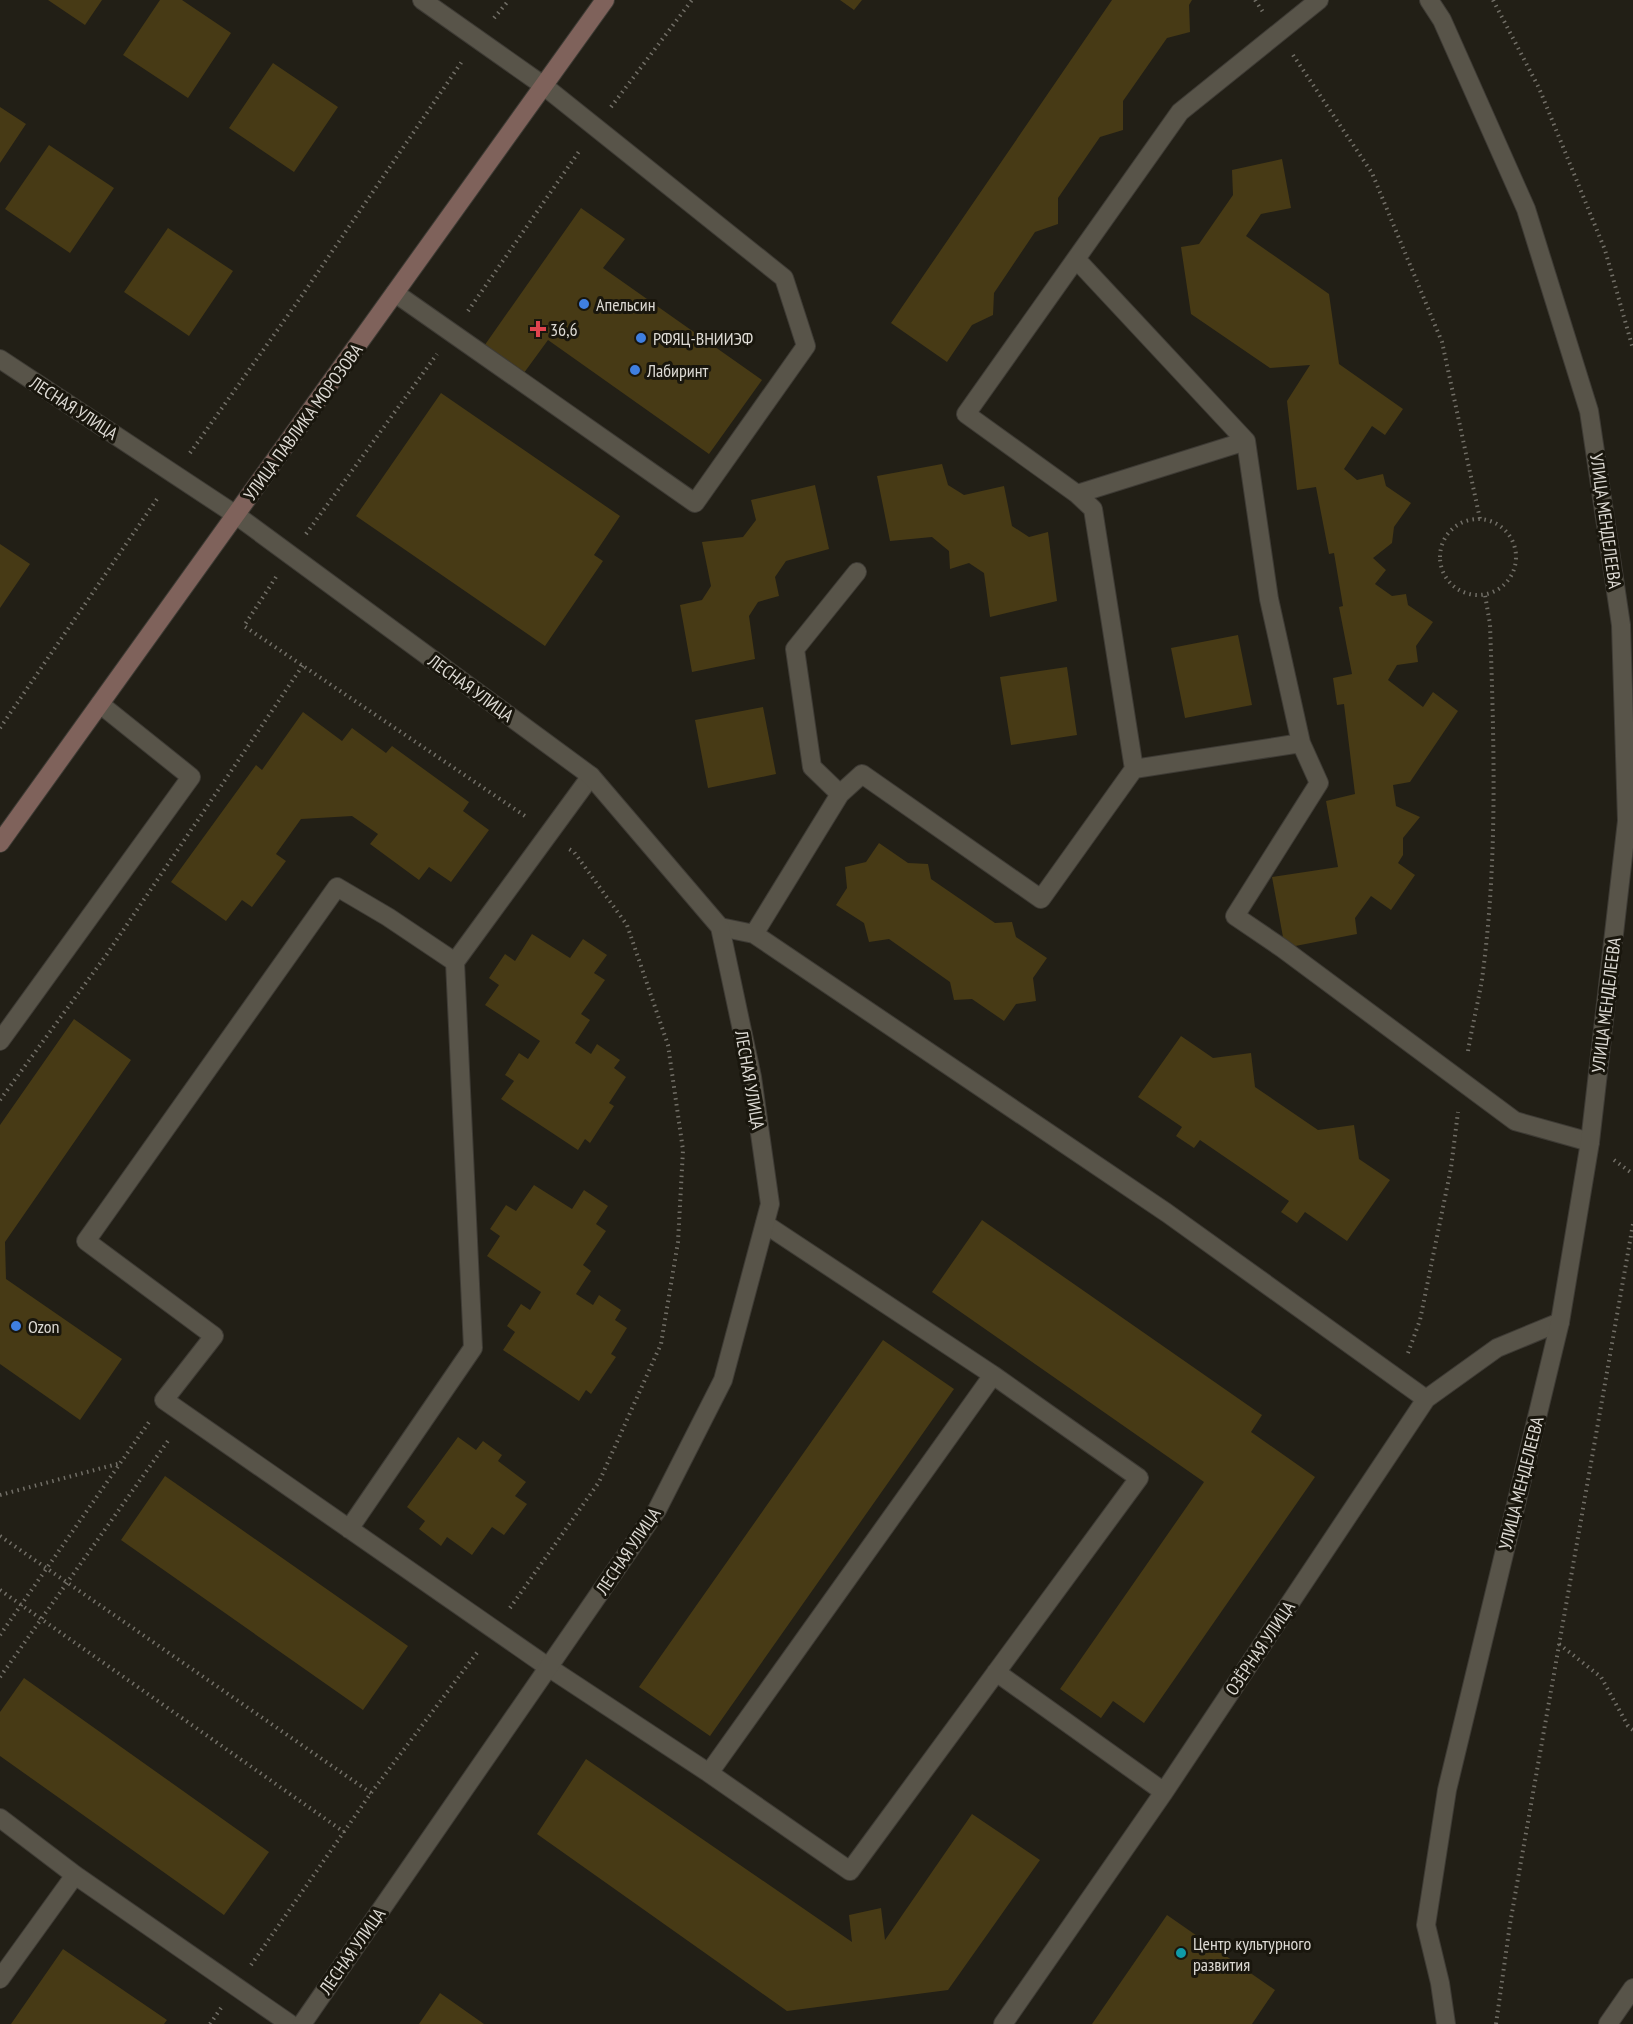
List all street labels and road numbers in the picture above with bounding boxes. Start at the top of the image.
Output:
street label: УЛИЦА ПАВЛИКА МОРОЗОВА [238,339,368,505]
street label: ЛЕСНАЯ УЛИЦА [25,371,123,445]
street label: УЛИЦА МЕНДЕЛЕЕВА [1585,452,1627,591]
street label: ЛЕСНАЯ УЛИЦА [423,649,519,727]
street label: УЛИЦА МЕНДЕЛЕЕВА [1586,936,1626,1074]
street label: ЛЕСНАЯ УЛИЦА [730,1028,770,1132]
street label: УЛИЦА МЕНДЕЛЕЕВА [1493,1414,1549,1552]
street label: ЛЕСНАЯ УЛИЦА [590,1503,666,1600]
street label: ОЗЁРНАЯ УЛИЦА [1220,1596,1300,1699]
street label: ЛЕСНАЯ УЛИЦА [313,1903,390,1999]

